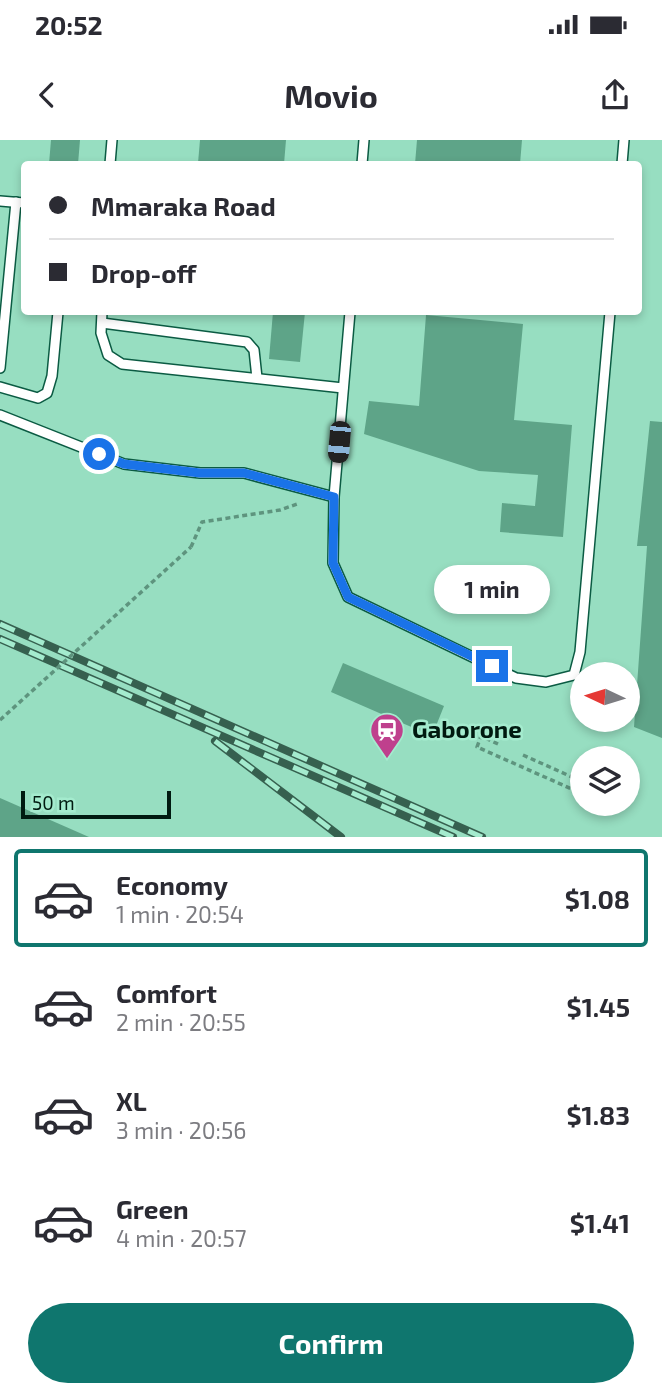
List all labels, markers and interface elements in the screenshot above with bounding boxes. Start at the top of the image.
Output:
text: 20:52 [35,9,103,40]
icon: back [28,76,66,114]
text: Movio [284,76,378,114]
icon: share [596,76,634,114]
text: Mmaraka Road [91,190,276,221]
text: Drop-off [91,257,196,288]
car [327,420,352,464]
route start [83,438,115,470]
callout: 1 min [434,564,550,614]
text: 1 min [464,575,520,603]
route end [476,650,508,682]
north arrow [570,662,640,732]
map controls [570,662,640,816]
station icon: Gaborone [368,711,406,760]
place label: Gaborone [412,714,522,743]
button: layers [570,746,640,816]
scale bar [21,788,172,820]
text: 50 m [32,791,75,814]
icon: car [32,867,95,930]
text: Economy [116,869,228,900]
text: $1.08 [565,883,630,914]
text: 1 min · 20:54 [116,900,244,928]
icon: car [32,975,95,1038]
text: Comfort [116,977,217,1008]
text: $1.45 [567,991,630,1022]
text: 2 min · 20:55 [116,1008,246,1036]
icon: car [32,1083,95,1146]
text: XL [116,1085,147,1116]
text: $1.83 [566,1099,630,1130]
text: 3 min · 20:56 [116,1116,247,1144]
icon: car [32,1191,95,1254]
text: Green [116,1193,189,1224]
text: $1.41 [570,1207,630,1238]
text: 4 min · 20:57 [116,1224,247,1252]
button: Confirm [28,1303,634,1383]

